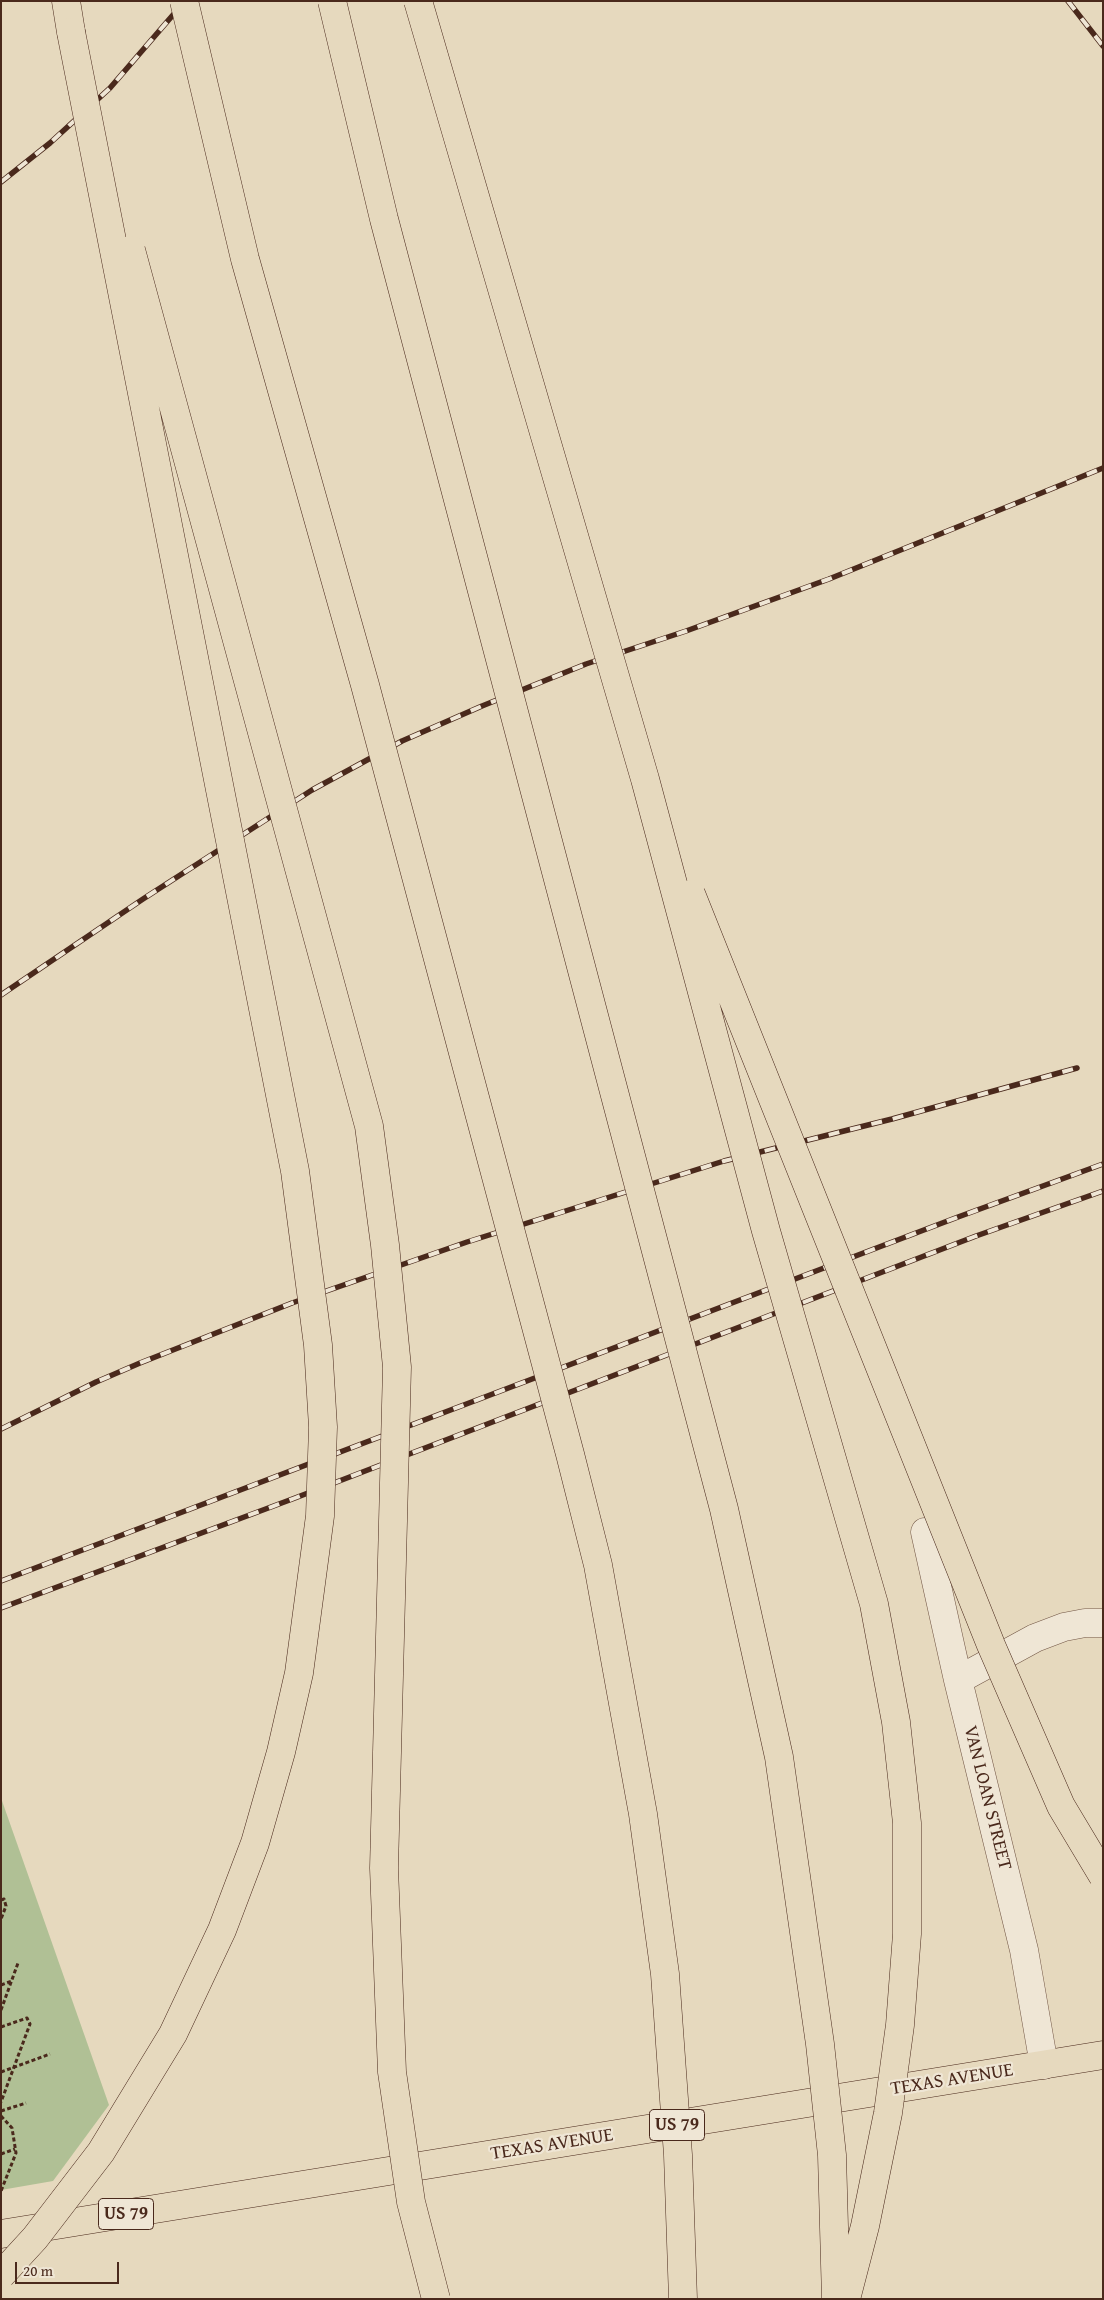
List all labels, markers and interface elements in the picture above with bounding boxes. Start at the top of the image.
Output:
street label: VAN LOAN STREET [958,1724,1016,1872]
street label: TEXAS AVENUE [889,2059,1015,2101]
road number: US 79 [650,2110,704,2140]
street label: TEXAS AVENUE [489,2124,615,2166]
road number: US 79 [98,2198,154,2230]
scale bar [18,2252,121,2284]
text: 20 m [23,2260,53,2281]

